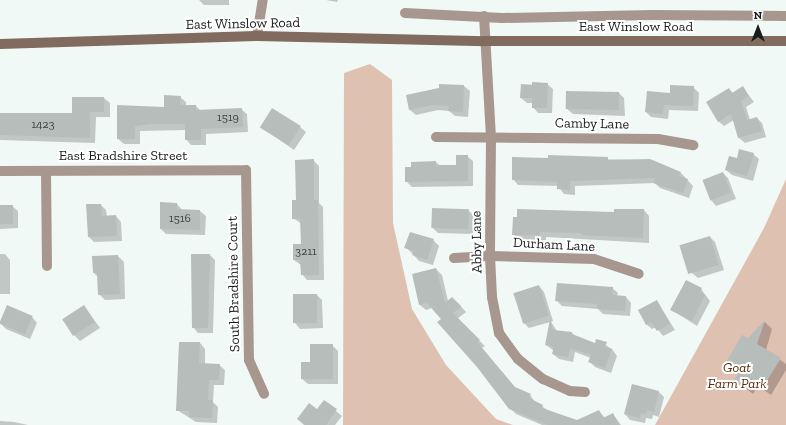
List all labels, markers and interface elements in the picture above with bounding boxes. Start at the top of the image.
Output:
north arrow [738,8,778,48]
text: N [754,9,762,22]
street label: East Winslow Road [185,15,301,33]
street label: East Winslow Road [578,19,694,35]
house number: 1519 [217,111,239,125]
street label: Camby Lane [555,115,629,133]
house number: 1423 [31,118,55,132]
street label: East Bradshire Street [59,148,187,164]
street label: Abby Lane [468,210,486,274]
house number: 1516 [169,212,191,226]
street label: South Bradshire Court [224,216,244,352]
street label: Durham Lane [512,234,596,256]
house number: 3211 [295,245,317,259]
park label: Goat Farm Park [707,360,767,392]

